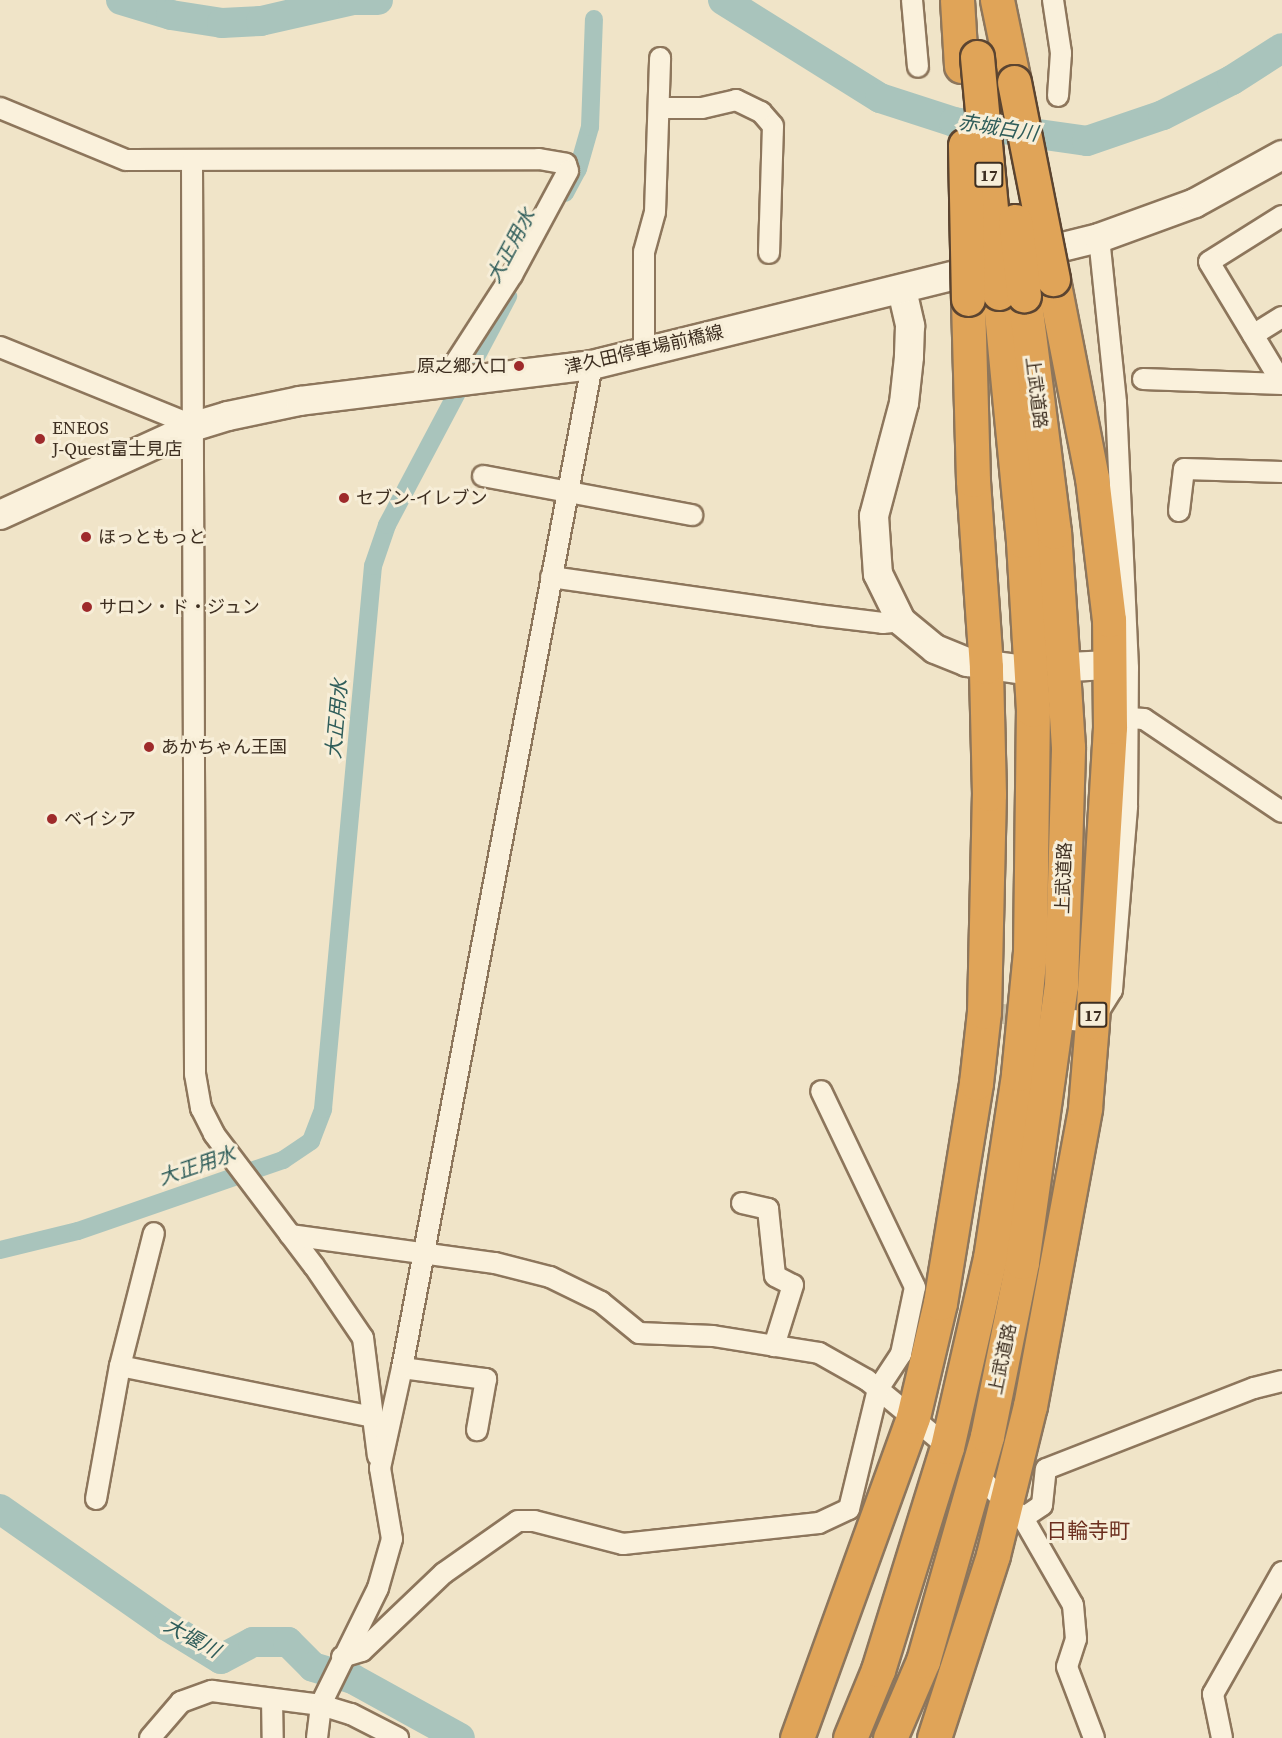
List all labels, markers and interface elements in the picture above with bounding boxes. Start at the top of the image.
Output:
water label: 赤城白川 [957,110,1039,146]
road number: 17 [974,162,1004,188]
water label: 大正用水 [482,205,540,287]
street label: 津久田停車場前橋線 [563,321,725,379]
place label: 原之郷入口 [417,355,507,377]
street label: 上武道路 [1021,356,1051,430]
marker: 原之郷入口 [512,359,526,373]
place label: ENEOS J-Quest富士見店 [52,418,182,460]
marker: ENEOS J-Quest富士見店 [33,432,47,446]
place label: セブン-イレブン [356,487,488,509]
marker: セブン-イレブン [337,491,351,505]
place label: ほっともっと [98,526,206,548]
marker: ほっともっと [79,530,93,544]
place label: サロン・ド・ジュン [99,596,261,618]
marker: サロン・ド・ジュン [80,600,94,614]
water label: 大正用水 [322,678,352,760]
place label: あかちゃん王国 [161,736,287,758]
marker: あかちゃん王国 [142,740,156,754]
place label: ベイシア [64,808,136,830]
marker: ベイシア [45,812,59,826]
street label: 上武道路 [1052,842,1076,914]
road number: 17 [1078,1002,1108,1028]
water label: 大正用水 [155,1142,239,1190]
street label: 上武道路 [985,1322,1021,1396]
district label: 日輪寺町 [1046,1518,1130,1544]
water label: 大堰川 [160,1613,224,1663]

